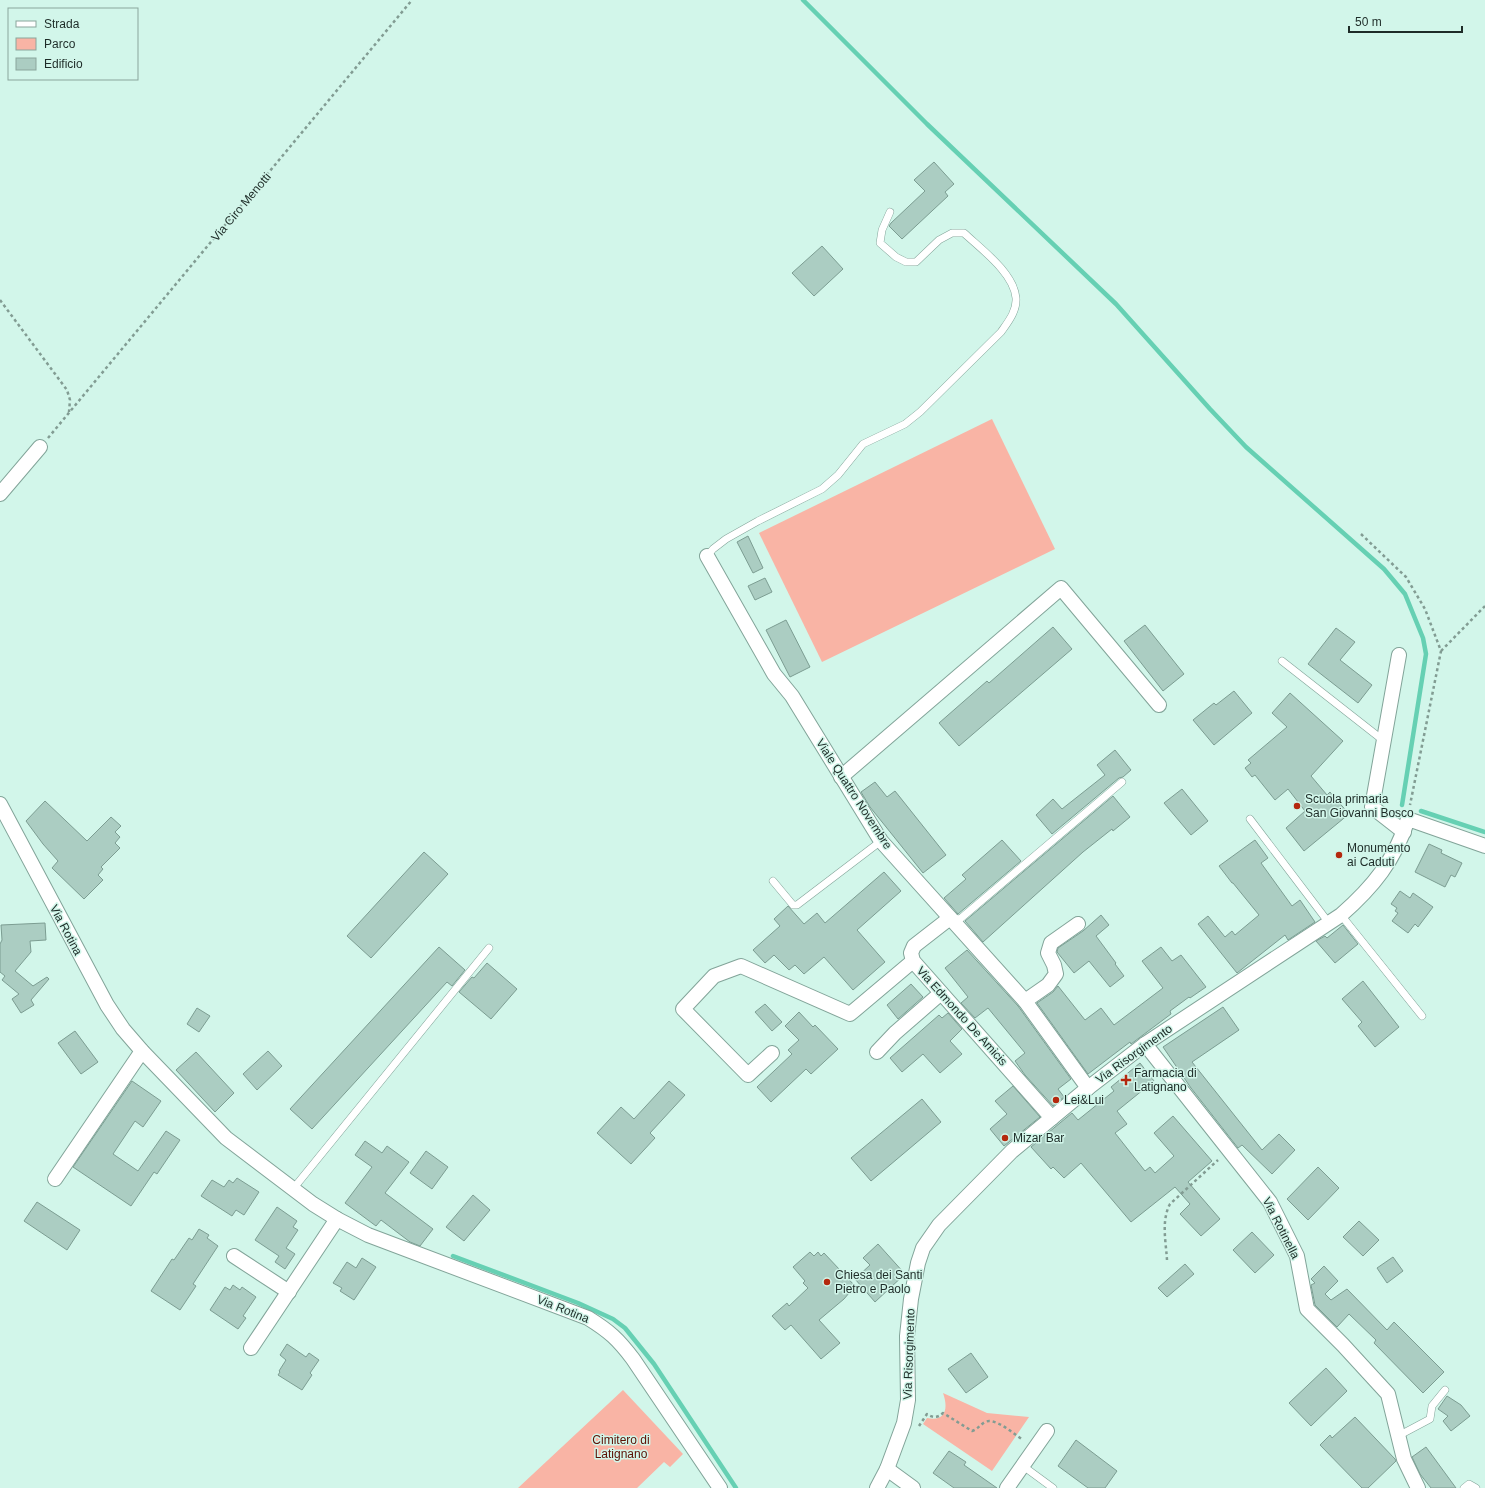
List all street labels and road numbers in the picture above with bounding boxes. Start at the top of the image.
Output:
street label: Via Ciro Menotti [208,170,274,244]
street label: Viale Quattro Novembre [813,736,895,852]
street label: Via Rotina [47,902,85,958]
street label: Via Edmondo De Amicis [914,964,1010,1068]
street label: Via Risorgimento [1093,1021,1175,1086]
street label: Via Rotinella [1260,1195,1303,1261]
street label: Via Rotina [535,1292,591,1326]
street label: Via Risorgimento [900,1308,918,1400]

